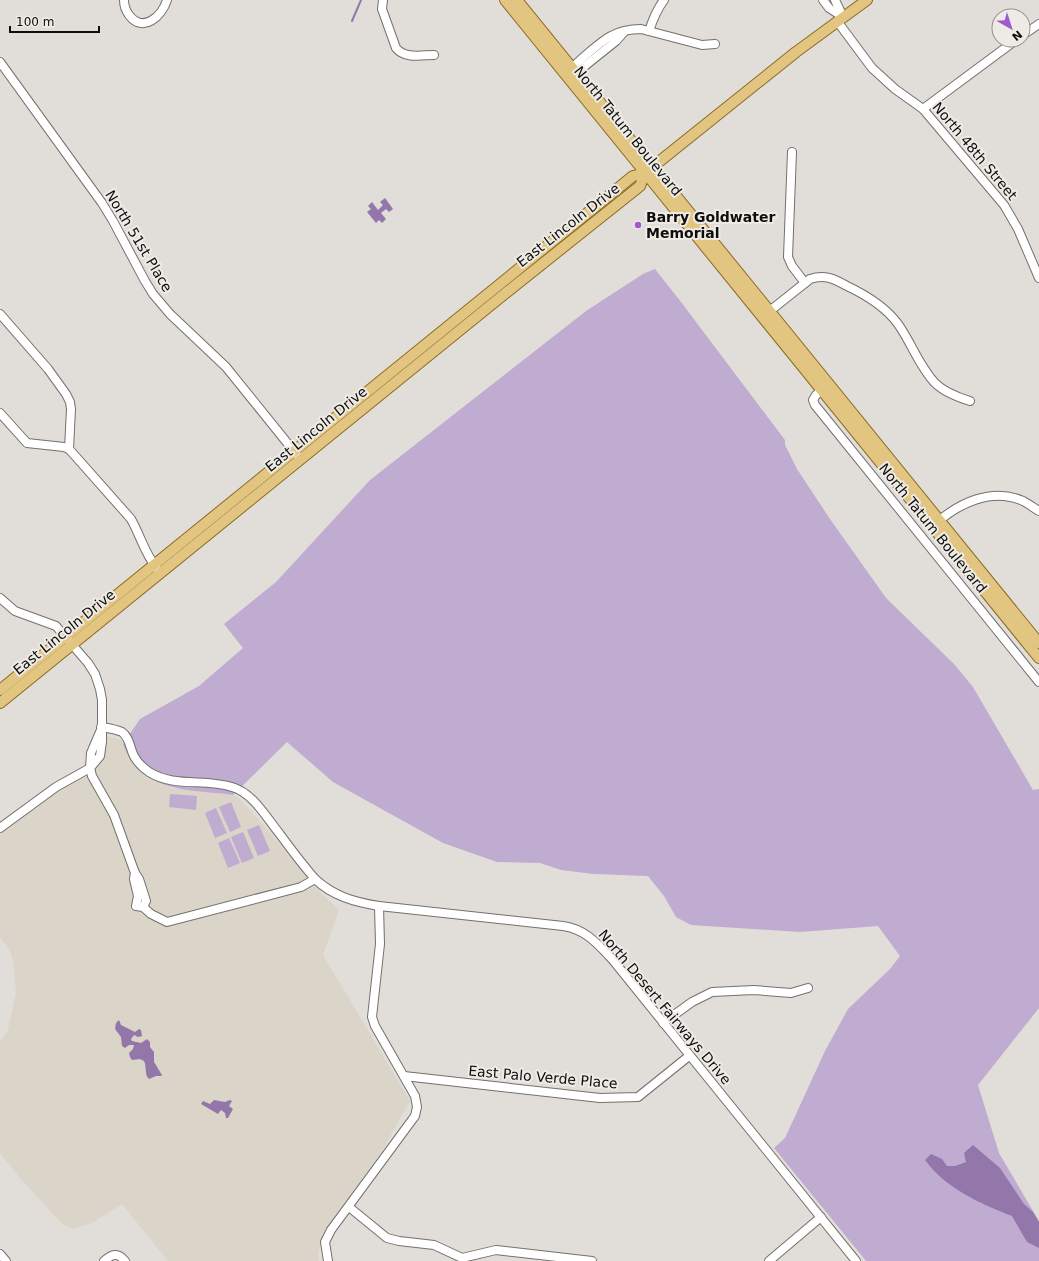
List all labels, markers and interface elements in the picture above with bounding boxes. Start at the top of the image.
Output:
scale bar [10,8,99,34]
north arrow [991,8,1031,48]
text: 100 m [16,15,54,29]
text: N [1009,27,1025,43]
street label: North Tatum Boulevard [571,63,685,199]
street label: North 48th Street [929,99,1021,204]
street label: East Lincoln Drive [513,180,623,270]
street label: North 51st Place [102,187,176,295]
place label: Barry Goldwater Memorial [646,209,775,241]
marker: Barry Goldwater Memorial [633,220,643,230]
street label: East Lincoln Drive [262,383,370,475]
street label: North Tatum Boulevard [876,460,990,596]
street label: East Lincoln Drive [10,586,118,678]
street label: North Desert Fairways Drive [596,926,734,1088]
street label: East Palo Verde Place [468,1063,618,1091]

